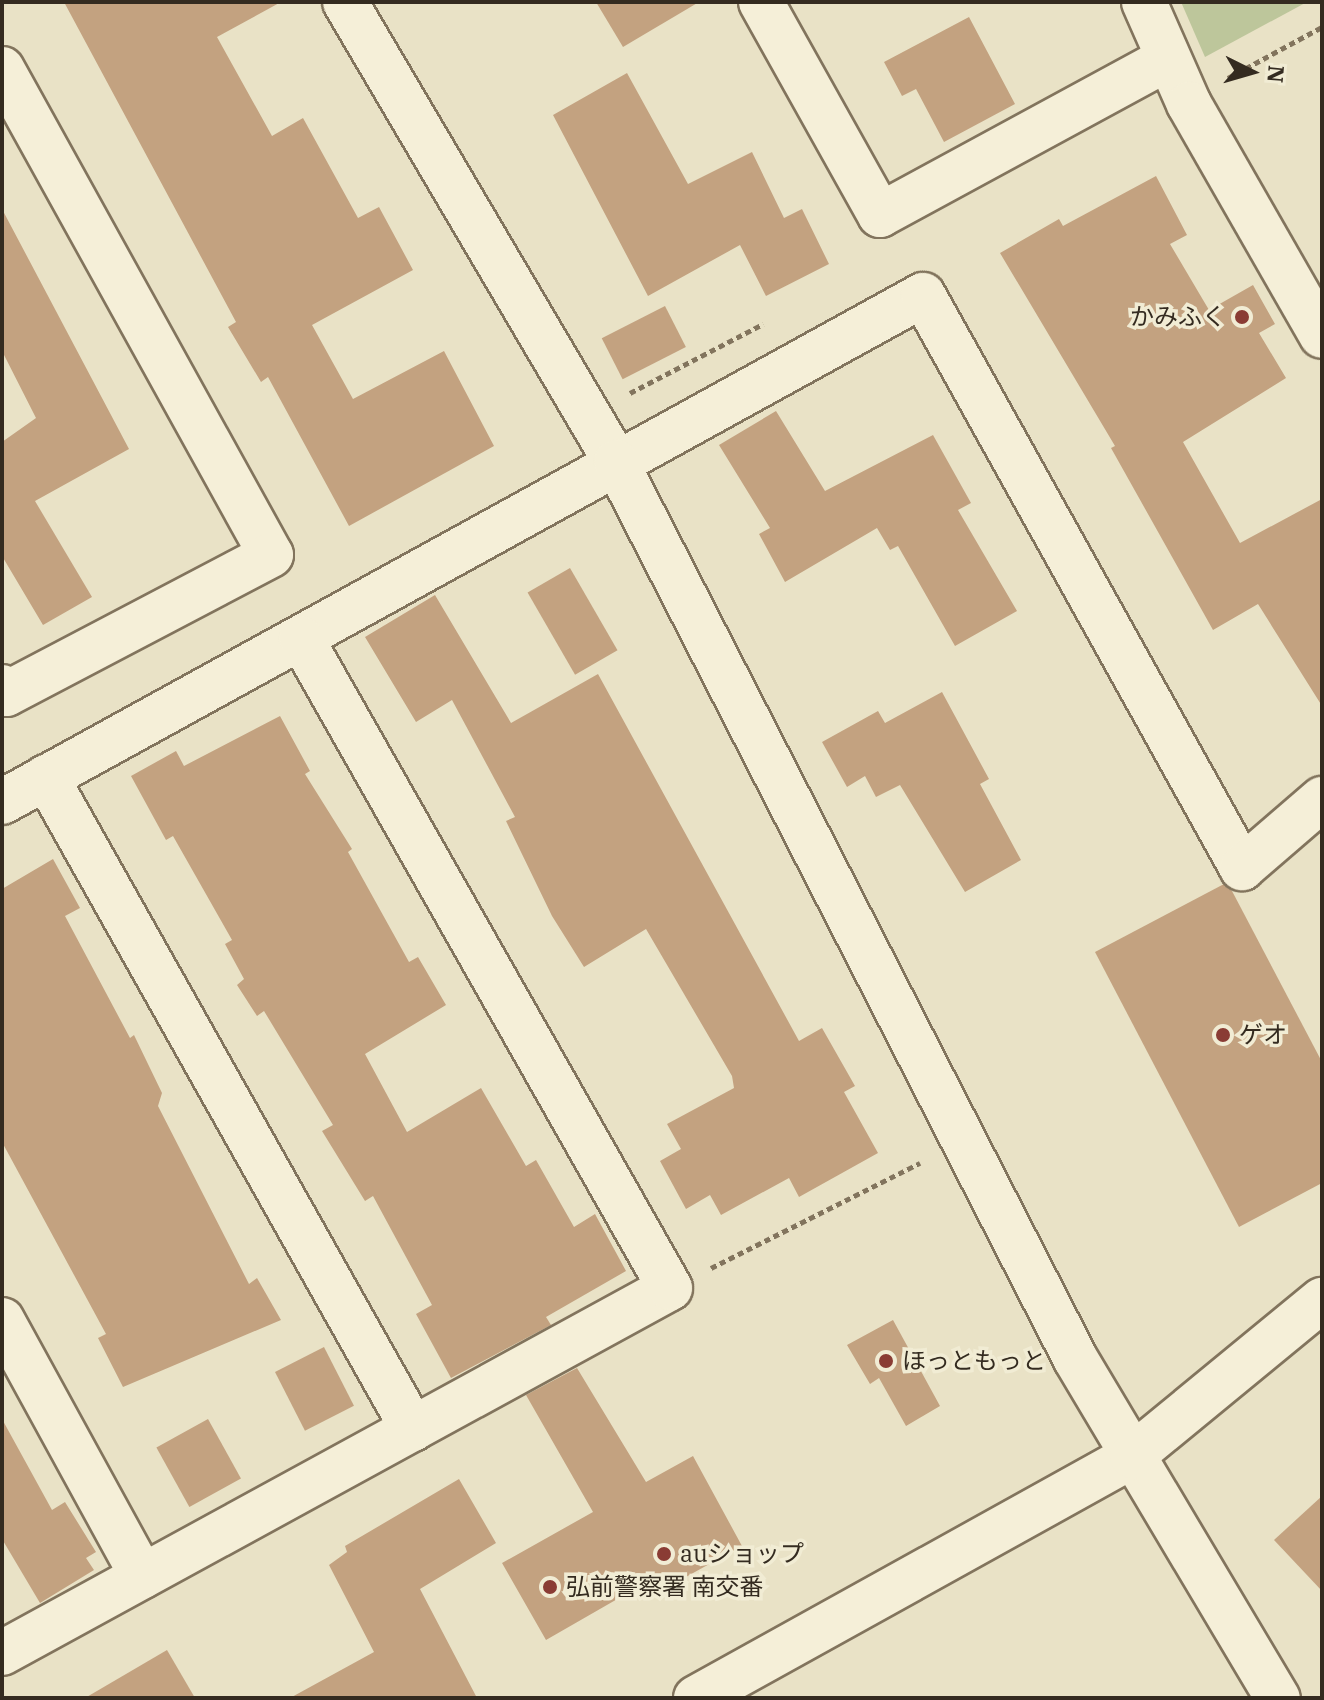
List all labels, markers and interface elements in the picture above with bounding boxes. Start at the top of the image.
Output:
north arrow [1212,32,1292,112]
text: N [1261,64,1292,84]
place label: かみふく [1130,303,1226,331]
marker: かみふく [1233,308,1251,326]
place label: ゲオ [1239,1021,1287,1049]
marker: ゲオ [1214,1026,1232,1044]
place label: ほっともっと [902,1347,1046,1375]
marker: ほっともっと [877,1352,895,1370]
place label: auショップ [680,1540,804,1568]
marker: auショップ [655,1545,673,1563]
place label: 弘前警察署 南交番 [566,1573,764,1601]
marker: 弘前警察署 南交番 [541,1578,559,1596]

